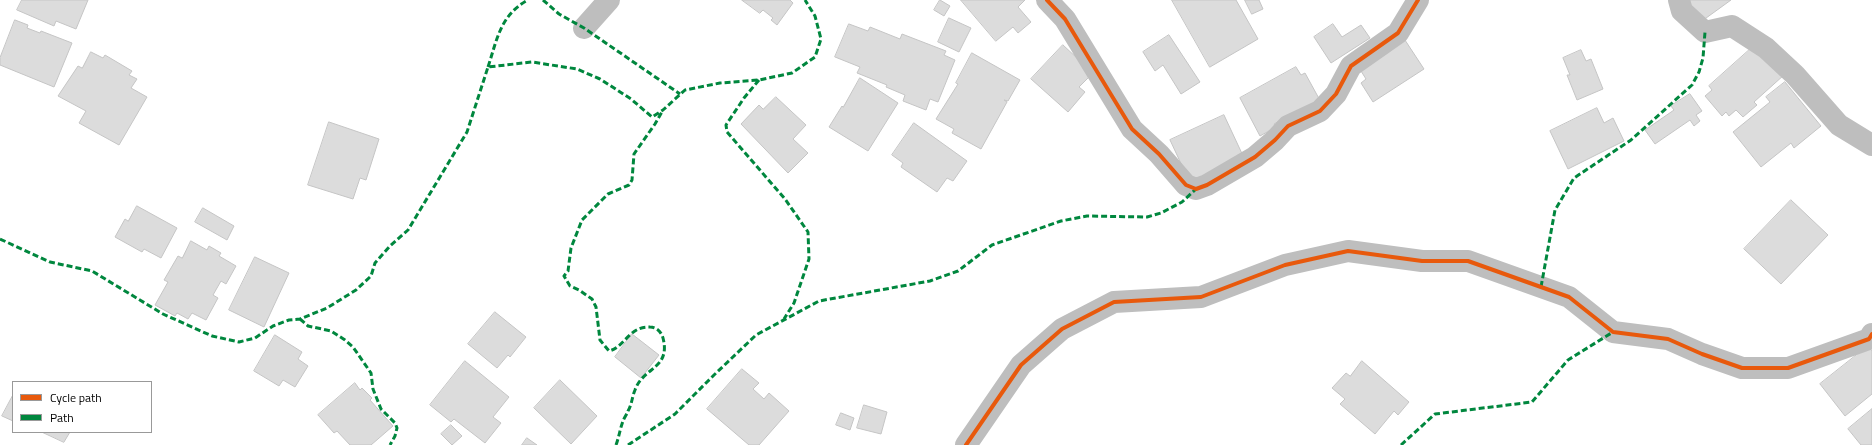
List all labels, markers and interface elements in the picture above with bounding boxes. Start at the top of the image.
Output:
legend [12,381,152,433]
text: Cycle path [50,388,102,407]
text: Path [50,408,74,427]

